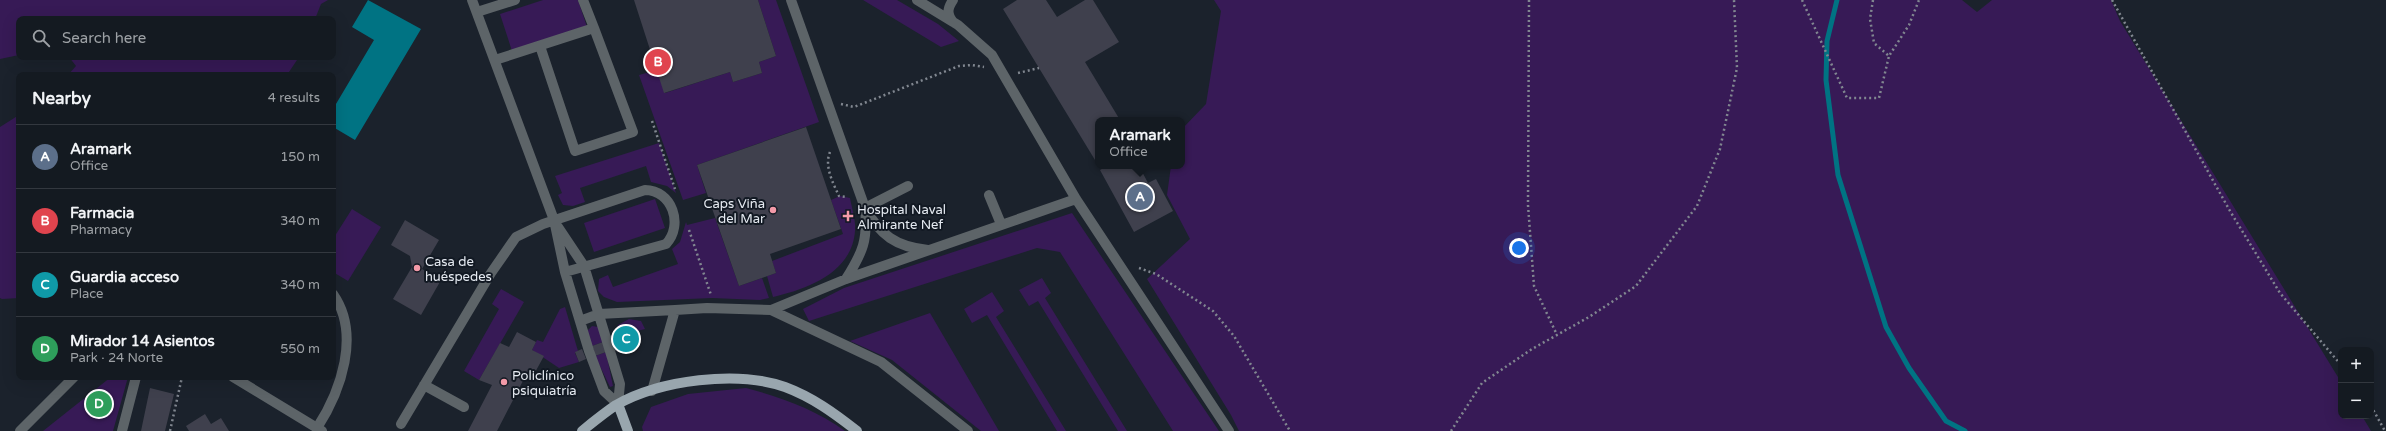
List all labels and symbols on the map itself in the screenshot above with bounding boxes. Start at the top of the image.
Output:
pin: B [645,47,671,77]
pin: A [1127,182,1153,212]
place label: Caps Viña del Mar [703,196,765,227]
place label: Hospital Naval Almirante Nef [857,202,946,233]
marker: Caps Viña del Mar [768,205,778,215]
marker: Hospital Naval Almirante Nef [842,210,854,222]
your location [1509,238,1529,258]
place label: Casa de huéspedes [425,254,492,285]
marker: Casa de huéspedes [412,263,422,273]
pin: C [613,324,639,354]
place label: Policlínico psiquiatría [512,368,577,399]
marker: Policlínico psiquiatría [499,377,509,387]
pin: D [86,389,112,419]

